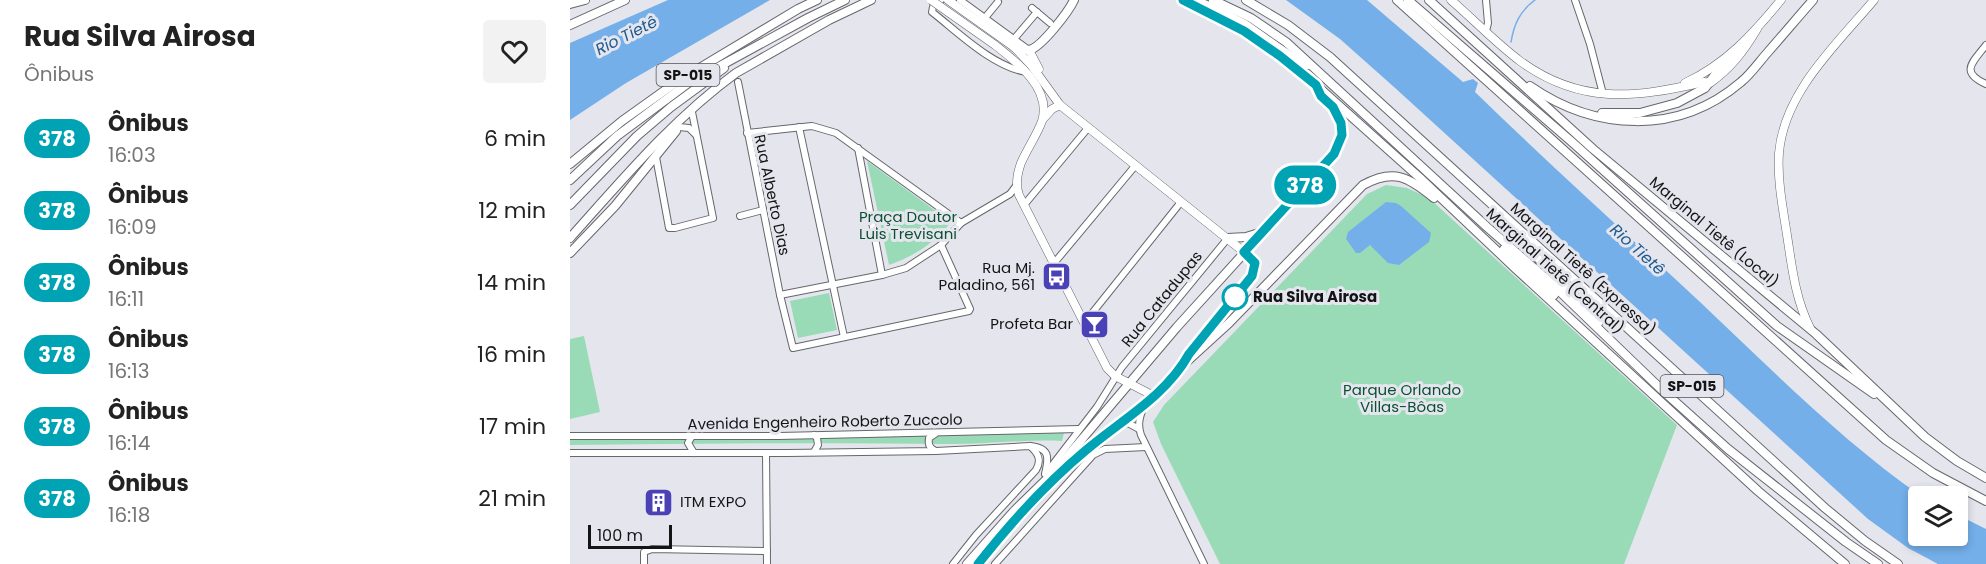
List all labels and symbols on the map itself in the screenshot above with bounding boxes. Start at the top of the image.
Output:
water label: Rio Tietê [591,10,661,61]
road number: SP-015 [656,64,720,86]
street label: Rua Alberto Dias [749,133,796,257]
line badge: 378 [1270,166,1340,204]
street label: Marginal Tietê (Local) [1645,171,1783,292]
street label: Marginal Tietê (Expressa) [1506,198,1661,340]
street label: Marginal Tietê (Central) [1482,203,1629,338]
park label: Praça Doutor Luis Trevisani [859,206,957,244]
water label: Rio Tietê [1605,218,1670,280]
street label: Rua Catadupas [1116,246,1207,351]
place label: Rua Mj. Paladino, 561 [939,257,1035,295]
bus stop icon: Rua Mj. Paladino, 561 [1040,261,1072,293]
marker: Rua Silva Airosa [1222,284,1248,310]
place label: Rua Silva Airosa [1253,286,1377,307]
bar icon: Profeta Bar [1078,308,1110,340]
place label: Profeta Bar [990,313,1073,334]
road number: SP-015 [1660,375,1724,397]
park label: Parque Orlando Villas-Bôas [1343,379,1461,417]
street label: Avenida Engenheiro Roberto Zuccolo [687,409,963,434]
building icon: ITM EXPO [643,486,675,518]
place label: ITM EXPO [680,491,746,512]
scale bar [588,522,672,550]

